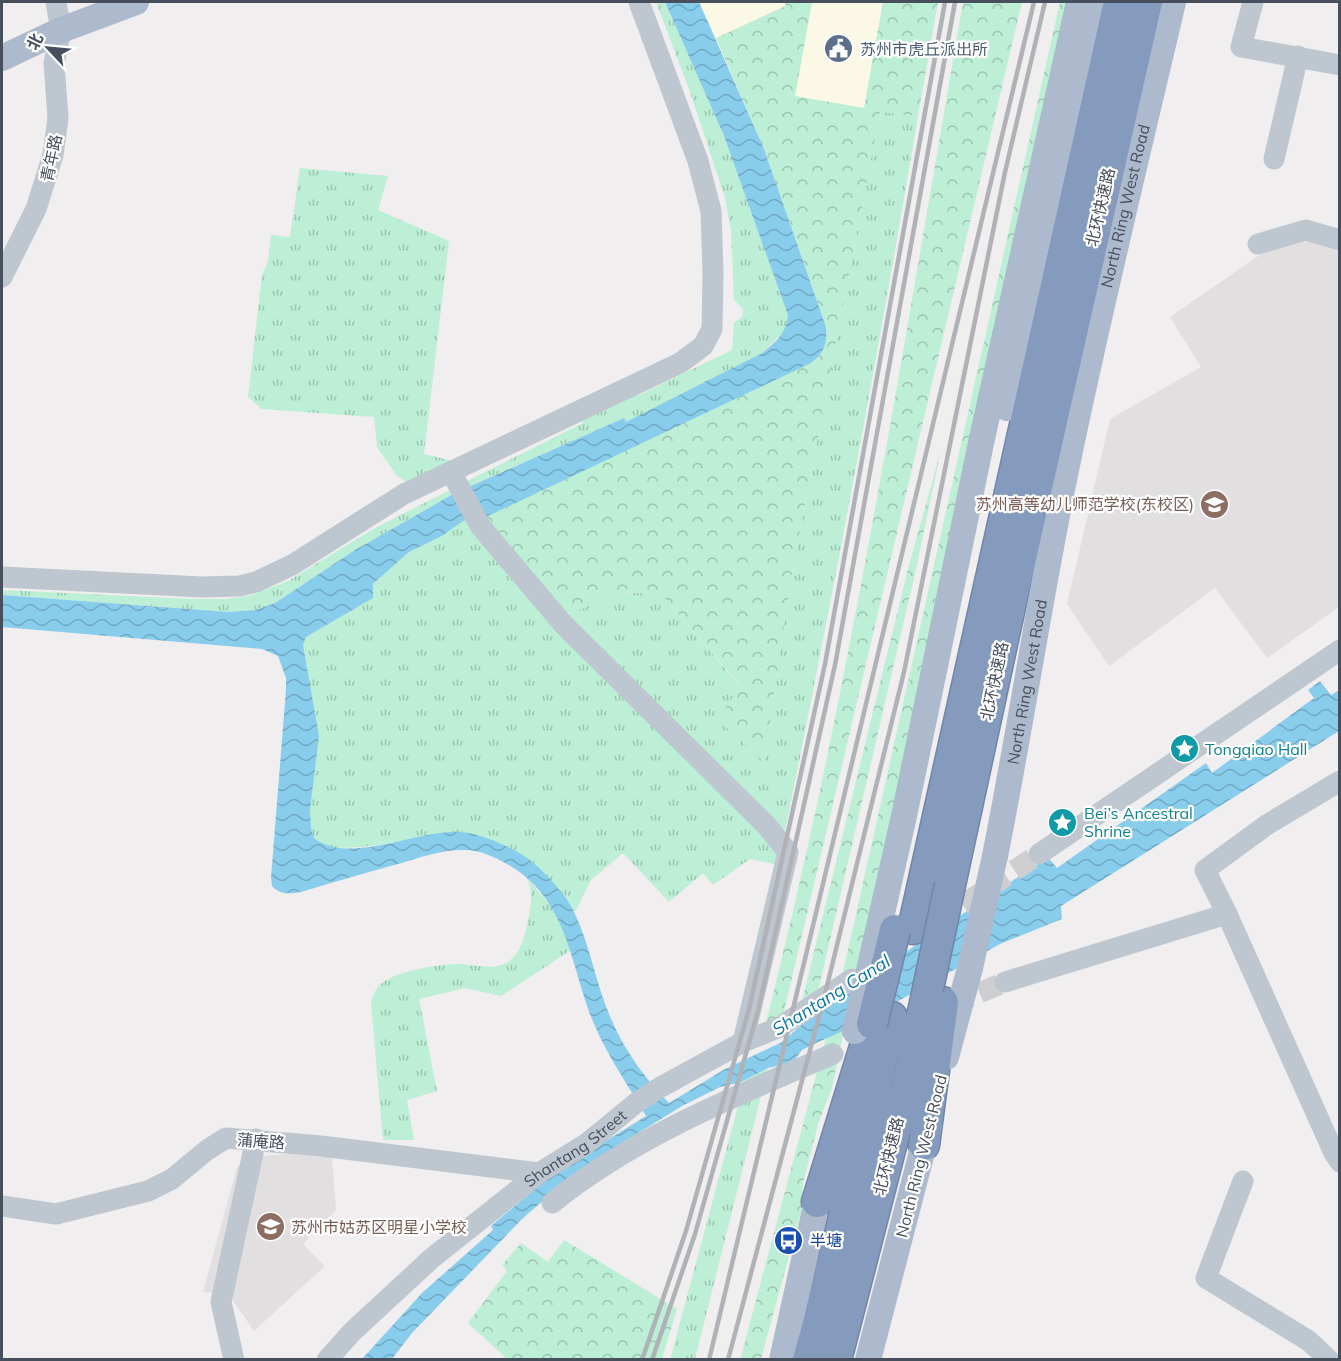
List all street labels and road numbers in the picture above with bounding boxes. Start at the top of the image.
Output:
street label: North Ring West Road [1096,122,1154,290]
street label: 青年路 [36,132,66,184]
street label: 北环快速路 [1081,166,1119,248]
street label: North Ring West Road [1003,598,1051,766]
street label: 北环快速路 [976,640,1012,722]
street label: North Ring West Road [891,1073,951,1239]
street label: Shantang Street [520,1105,631,1191]
street label: 北环快速路 [869,1115,907,1197]
street label: 蒲庵路 [236,1129,286,1153]

